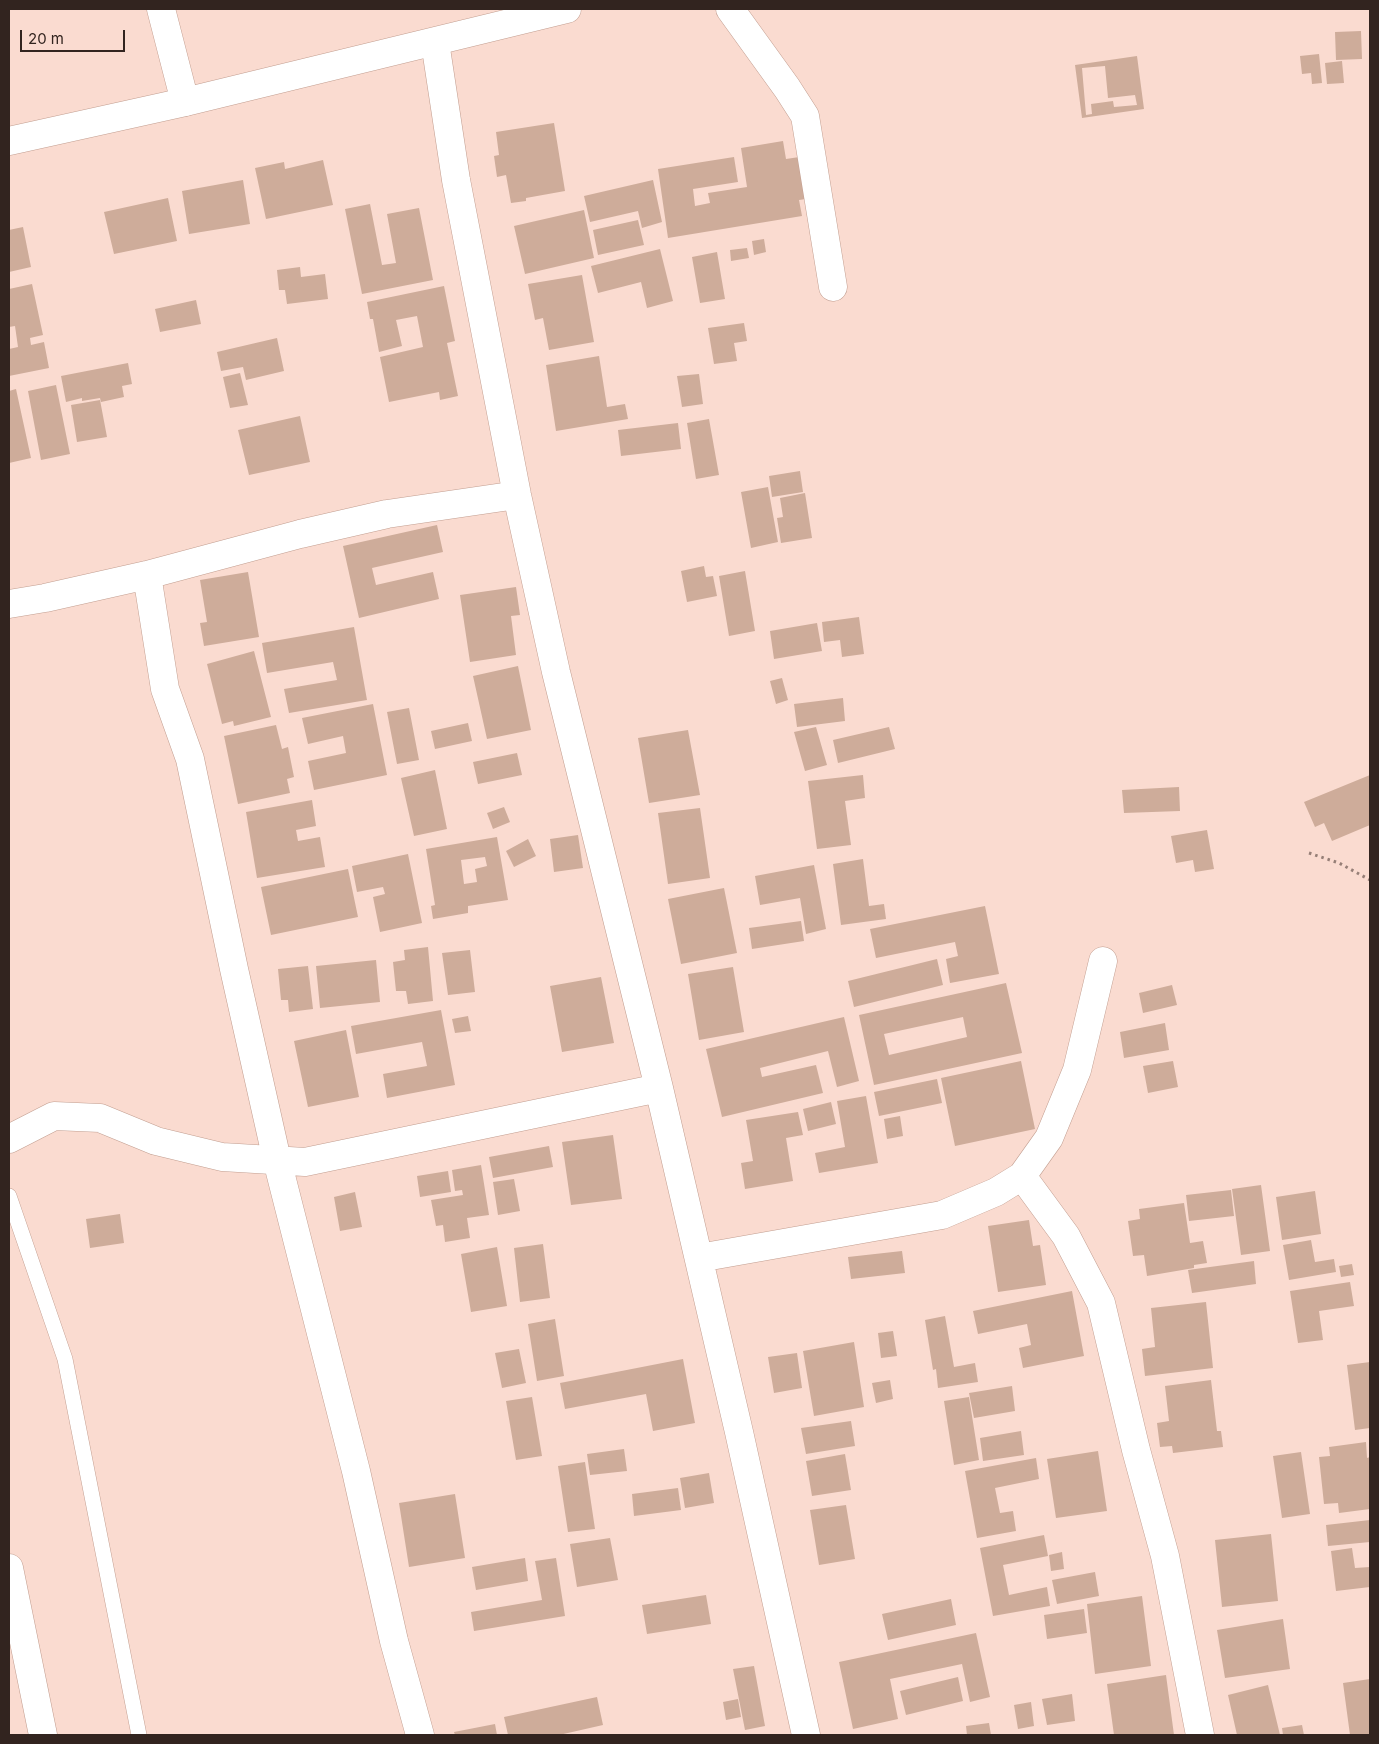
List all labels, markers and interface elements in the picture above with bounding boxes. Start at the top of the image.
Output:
scale bar [22,20,128,52]
text: 20 m [28,29,64,48]

